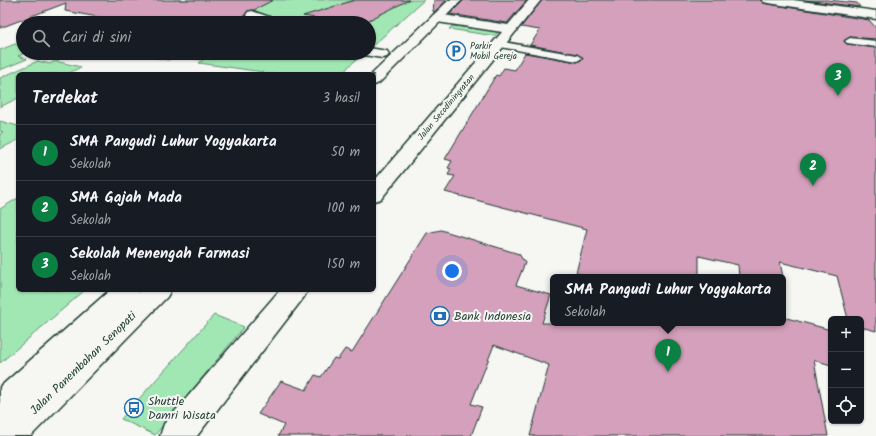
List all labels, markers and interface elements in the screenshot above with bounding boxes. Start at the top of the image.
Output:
search box [16,16,376,60]
text: Cari di sini [62,26,131,50]
icon: search [30,27,52,49]
place label: Parkir Mobil Gereja [470,39,517,64]
parking icon: Parkir Mobil Gereja [445,40,467,62]
pin: 3 [825,63,851,96]
street label: Jalan Secodiningratan [414,71,479,144]
text: Terdekat [32,85,98,112]
text: 3 hasil [322,88,360,109]
text: SMA Pangudi Luhur Yogyakarta [70,130,277,154]
text: 1 [43,142,47,163]
text: 50 m [331,142,360,163]
pin: 2 [800,153,826,186]
text: Sekolah [70,154,111,175]
text: SMA Gajah Mada [70,186,182,210]
text: 2 [41,198,49,219]
text: 100 m [327,198,360,219]
text: Sekolah [70,210,111,231]
text: Sekolah Menengah Farmasi [70,242,249,266]
text: 3 [41,254,49,275]
text: 150 m [327,254,360,275]
your location [442,261,462,281]
text: Sekolah [70,266,111,287]
popup [550,274,786,326]
text: SMA Pangudi Luhur Yogyakarta [565,278,771,302]
text: Sekolah [565,302,606,323]
bank icon: Bank Indonesia [429,305,451,327]
street label: Jalan Panembahan Senopati [26,306,142,420]
place label: Bank Indonesia [454,307,531,326]
map controls [828,316,864,424]
button: + [828,316,864,352]
pin: 1 [655,339,681,372]
button: − [828,352,864,388]
button: locate [828,388,864,424]
place label: Shuttle Damri Wisata [148,392,216,425]
bus stop icon: Shuttle Damri Wisata [123,397,145,419]

